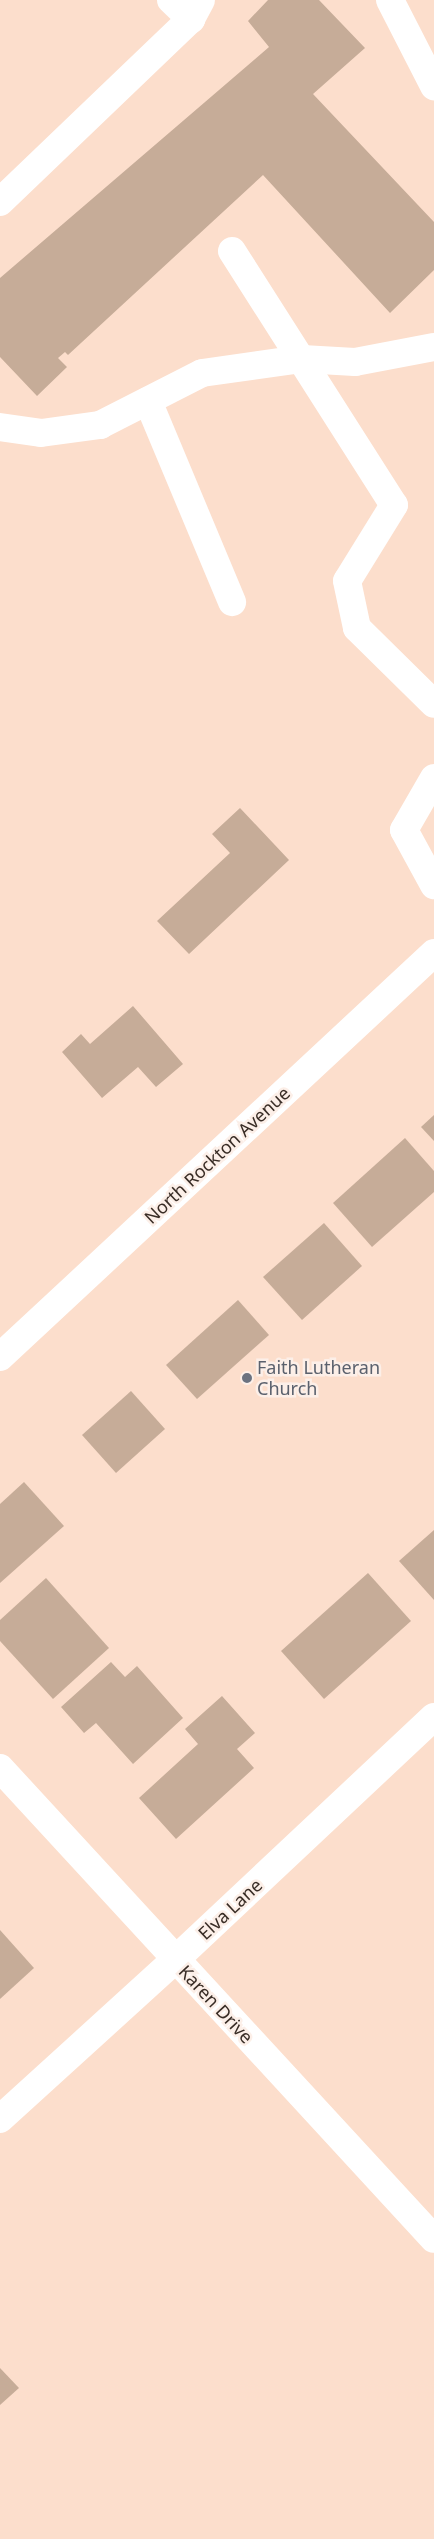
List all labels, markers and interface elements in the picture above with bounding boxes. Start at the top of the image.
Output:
street label: North Rockton Avenue [140,1082,294,1228]
place label: Faith Lutheran Church [257,1357,380,1400]
marker: Faith Lutheran Church [241,1372,253,1384]
street label: Elva Lane [194,1874,266,1944]
street label: Karen Drive [174,1961,258,2047]

